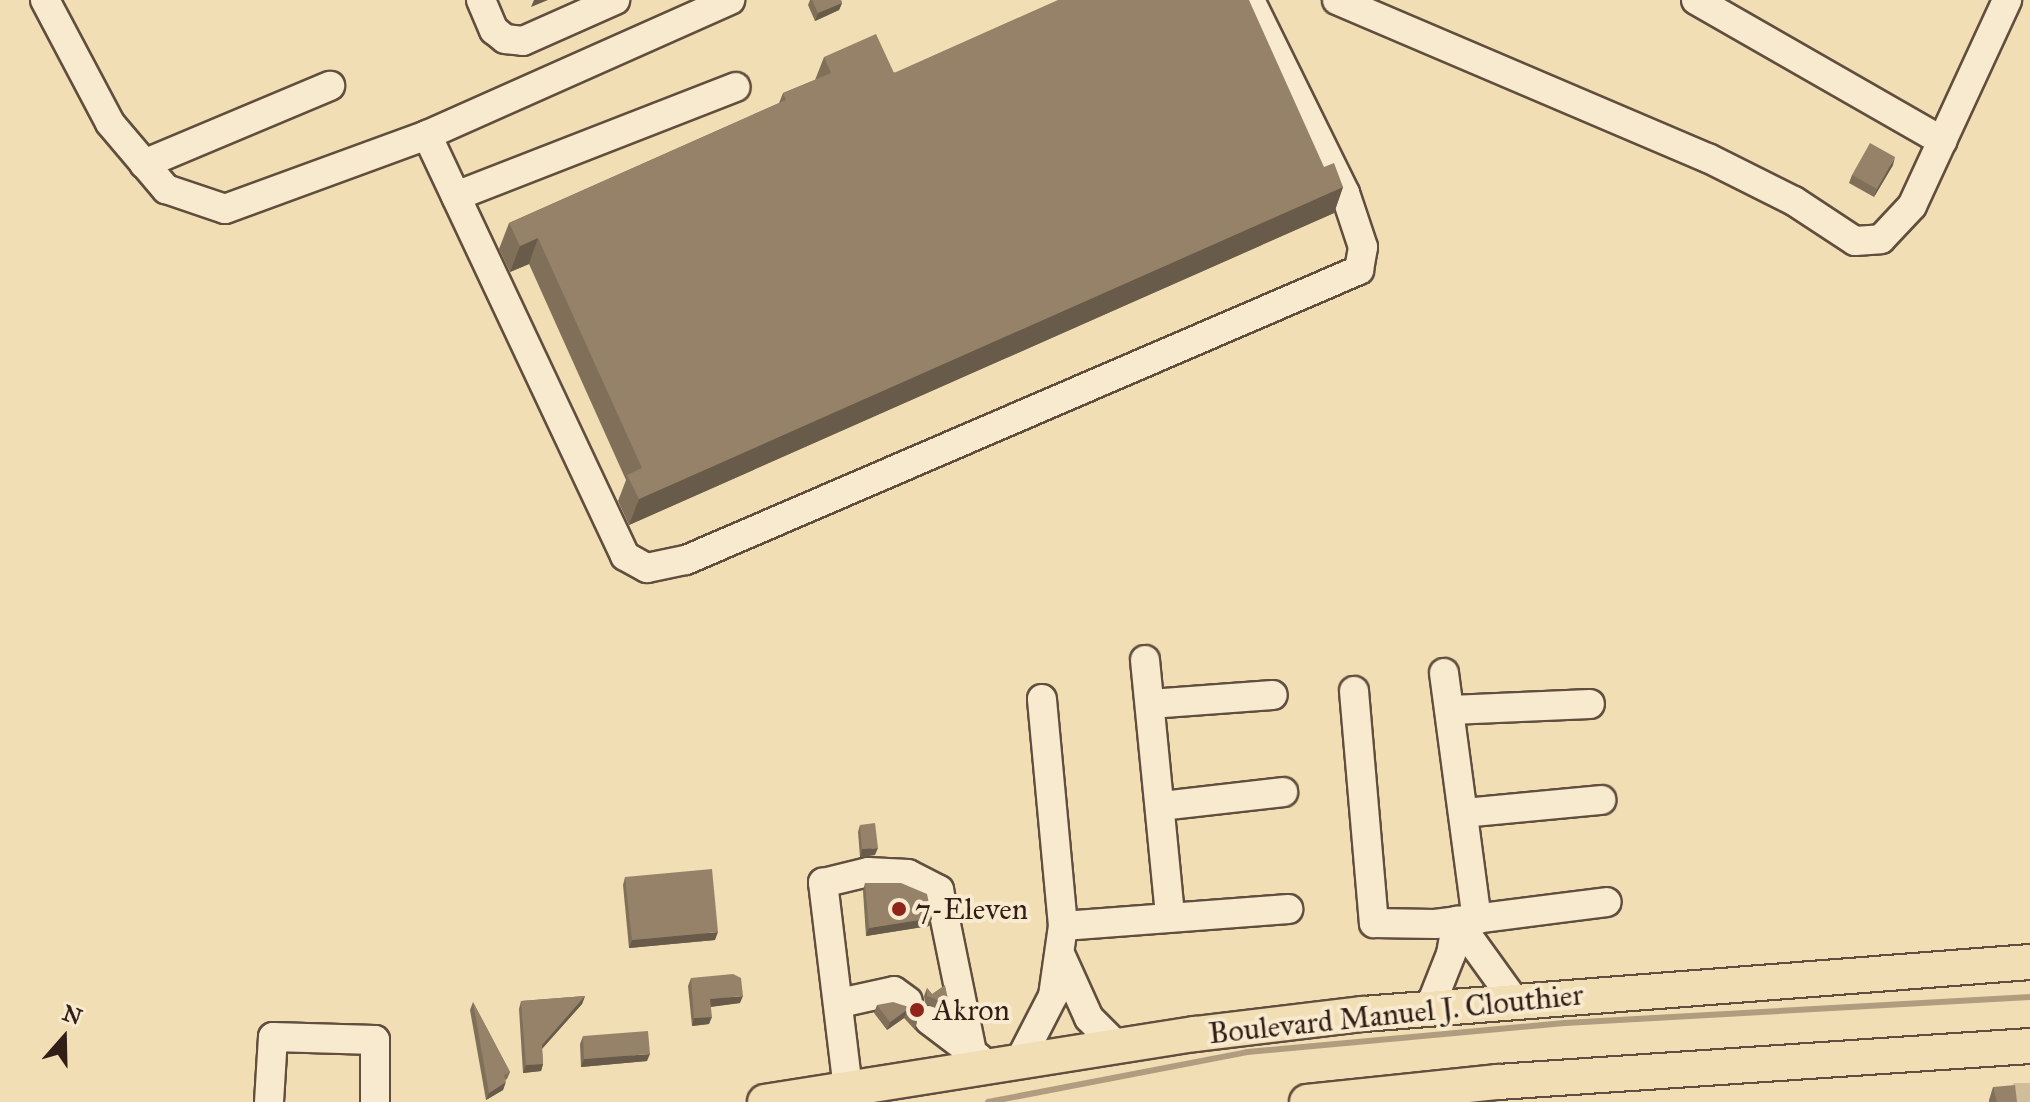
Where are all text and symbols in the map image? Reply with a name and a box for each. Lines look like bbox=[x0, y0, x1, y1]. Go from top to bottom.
place label: 7-Eleven bbox=[915, 891, 1028, 927]
marker: 7-Eleven bbox=[890, 900, 908, 918]
street label: Boulevard Manuel J. Clouthier bbox=[1207, 976, 1585, 1052]
place label: Akron bbox=[933, 992, 1010, 1028]
north arrow bbox=[24, 998, 104, 1078]
text: N bbox=[59, 999, 86, 1031]
marker: Akron bbox=[908, 1001, 926, 1019]

